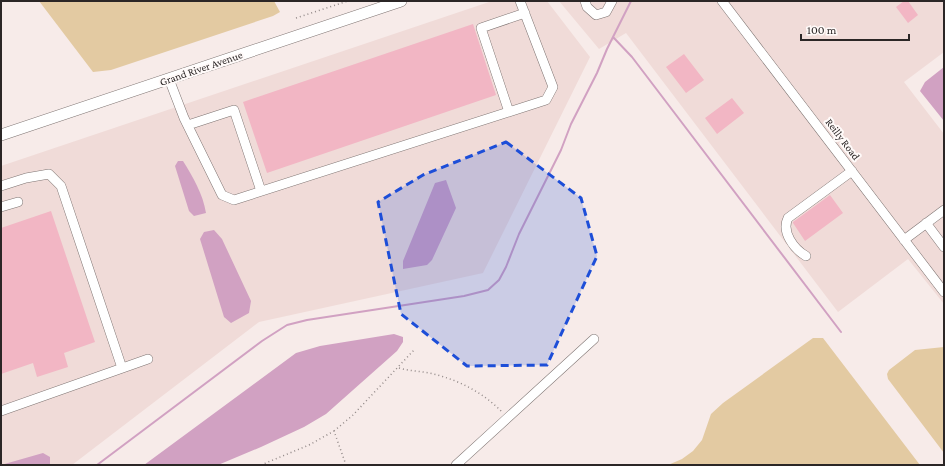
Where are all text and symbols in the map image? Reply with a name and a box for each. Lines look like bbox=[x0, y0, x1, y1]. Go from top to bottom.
scale bar bbox=[801, 16, 909, 42]
text: 100 m bbox=[807, 23, 837, 37]
street label: Grand River Avenue bbox=[158, 48, 244, 88]
street label: Reilly Road bbox=[823, 116, 863, 163]

